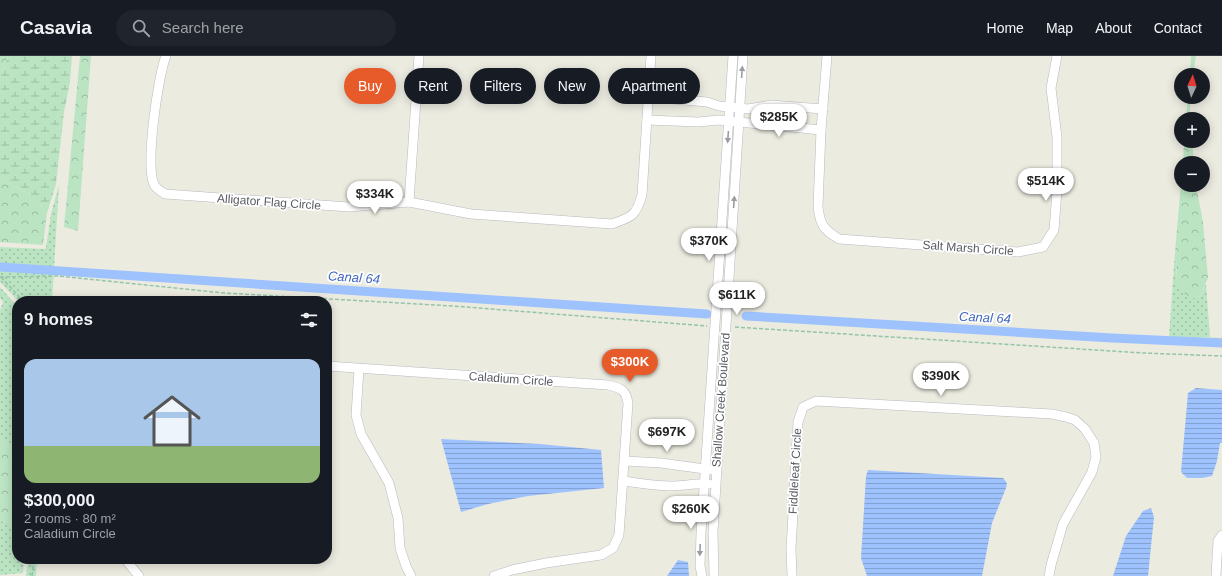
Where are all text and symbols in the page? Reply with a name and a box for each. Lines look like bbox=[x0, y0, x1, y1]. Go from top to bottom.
search box bbox=[116, 10, 396, 46]
text: Casavia bbox=[20, 17, 92, 38]
icon: search bbox=[130, 17, 152, 39]
text: Search here bbox=[162, 19, 244, 36]
text: Home bbox=[987, 20, 1024, 36]
text: Map bbox=[1046, 20, 1073, 36]
text: About bbox=[1095, 20, 1132, 36]
text: Contact bbox=[1154, 20, 1202, 36]
one-way arrow bbox=[739, 66, 746, 78]
chip: Buy bbox=[344, 68, 396, 104]
chip: Rent bbox=[404, 68, 462, 104]
chip: Filters bbox=[470, 68, 536, 104]
chip: New bbox=[544, 68, 600, 104]
chip: Apartment bbox=[608, 68, 700, 104]
north arrow bbox=[1174, 68, 1210, 104]
map controls bbox=[1174, 68, 1210, 192]
pin: $285K bbox=[751, 104, 807, 138]
text: $285K bbox=[760, 109, 798, 124]
button: + bbox=[1174, 112, 1210, 148]
one-way arrow bbox=[725, 131, 732, 143]
button: − bbox=[1174, 156, 1210, 192]
pin: $514K bbox=[1018, 168, 1074, 202]
text: $514K bbox=[1027, 173, 1065, 188]
pin: $334K bbox=[347, 181, 403, 215]
text: $334K bbox=[356, 186, 394, 201]
street label: Alligator Flag Circle bbox=[217, 191, 322, 213]
one-way arrow bbox=[730, 196, 737, 208]
pin: $370K bbox=[681, 228, 737, 262]
text: $370K bbox=[690, 233, 728, 248]
street label: Salt Marsh Circle bbox=[922, 238, 1014, 258]
water label: Canal 64 bbox=[327, 268, 380, 287]
pin: $611K bbox=[709, 282, 765, 316]
text: $611K bbox=[718, 287, 756, 302]
icon: filters bbox=[298, 309, 320, 331]
water label: Canal 64 bbox=[959, 309, 1011, 326]
text: 9 homes bbox=[24, 310, 93, 329]
street label: Shallow Creek Boulevard bbox=[709, 332, 733, 468]
pin: $300K bbox=[602, 349, 658, 383]
text: $300K bbox=[611, 354, 649, 369]
pin: $390K bbox=[913, 363, 969, 397]
text: $390K bbox=[922, 368, 960, 383]
street label: Caladium Circle bbox=[468, 369, 554, 389]
icon: home bbox=[136, 385, 208, 457]
pin: $697K bbox=[639, 419, 695, 453]
text: $697K bbox=[648, 424, 686, 439]
street label: Fiddleleaf Circle bbox=[786, 427, 804, 514]
text: $300,000 bbox=[24, 491, 95, 510]
pin: $260K bbox=[663, 496, 719, 530]
text: $260K bbox=[672, 501, 710, 516]
text: 2 rooms · 80 m² bbox=[24, 511, 116, 526]
text: Caladium Circle bbox=[24, 526, 116, 541]
one-way arrow bbox=[697, 544, 704, 556]

